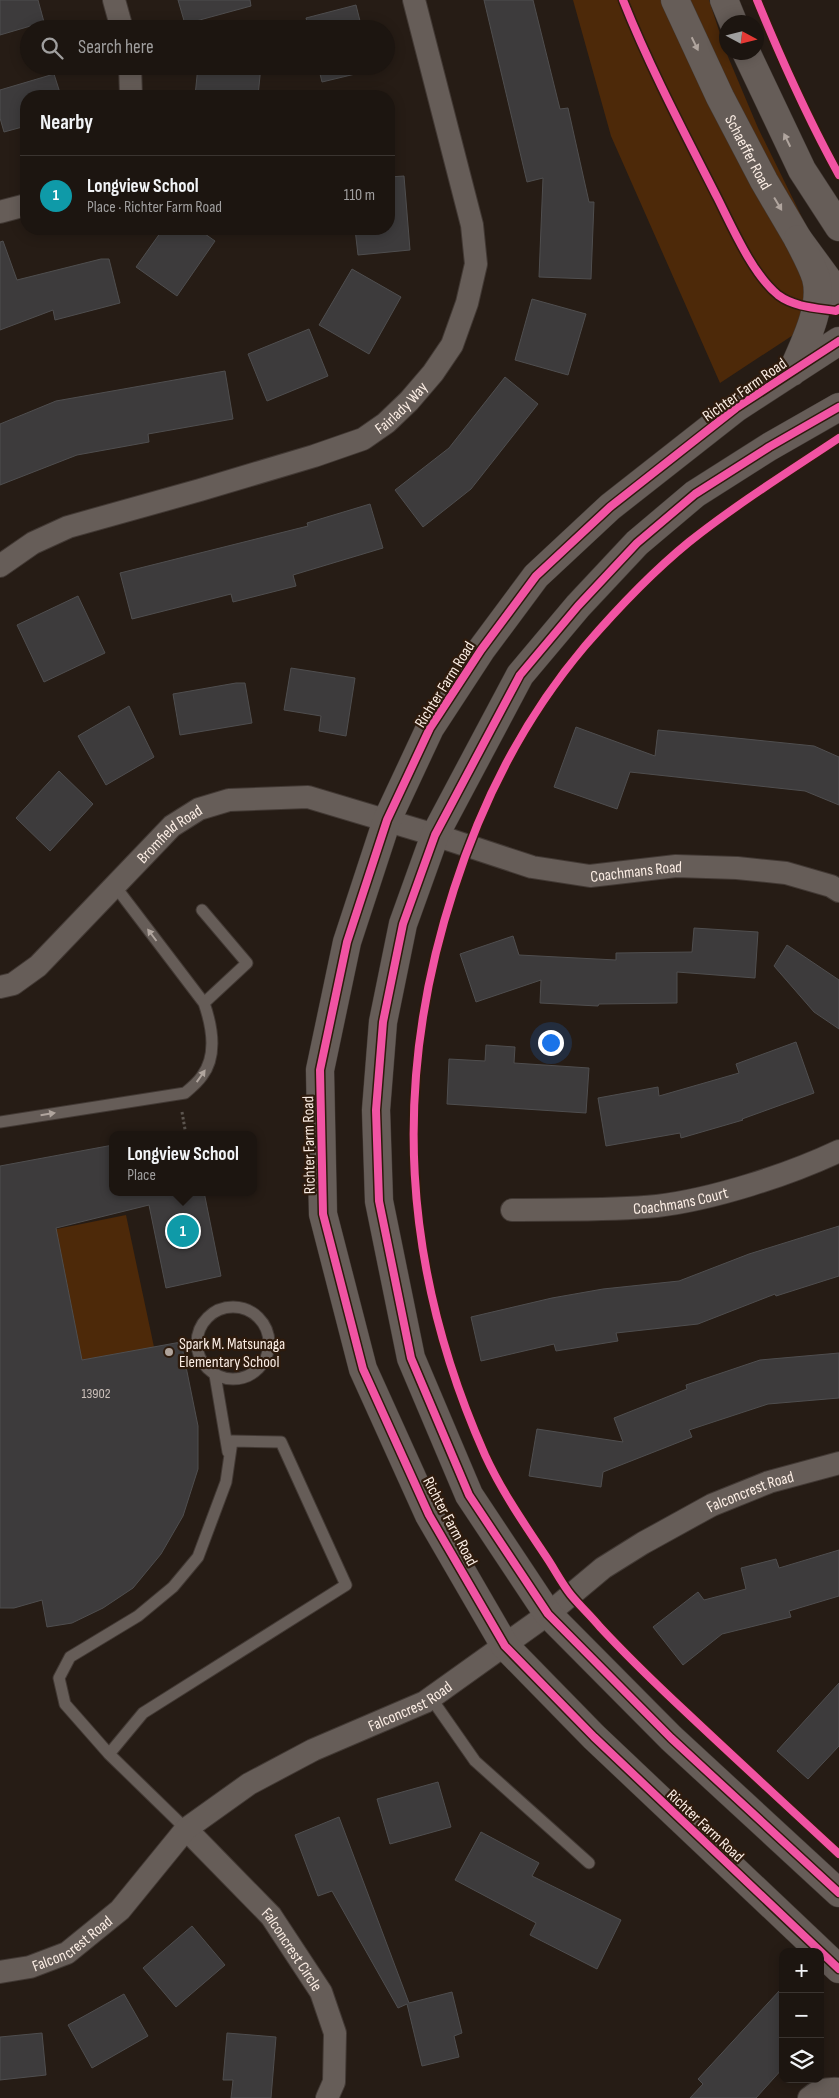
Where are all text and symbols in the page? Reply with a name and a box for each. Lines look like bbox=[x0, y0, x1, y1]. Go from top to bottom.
north arrow bbox=[719, 15, 764, 60]
search box bbox=[20, 20, 395, 75]
icon: search bbox=[38, 34, 66, 62]
text: Search here bbox=[78, 36, 154, 59]
one-way arrow bbox=[691, 37, 699, 52]
text: Nearby bbox=[40, 110, 93, 135]
street label: Schaeffer Road bbox=[720, 112, 775, 194]
one-way arrow bbox=[783, 133, 791, 147]
text: Longview School bbox=[87, 175, 199, 198]
text: 1 bbox=[53, 186, 59, 205]
text: 110 m bbox=[344, 186, 375, 205]
text: Place · Richter Farm Road bbox=[87, 198, 222, 217]
one-way arrow bbox=[773, 198, 782, 211]
street label: Richter Farm Road bbox=[699, 354, 790, 426]
street label: Fairlady Way bbox=[372, 379, 432, 439]
street label: Richter Farm Road bbox=[411, 638, 479, 731]
street label: Bromfield Road bbox=[134, 801, 206, 868]
street label: Coachmans Road bbox=[589, 858, 682, 887]
one-way arrow bbox=[147, 928, 157, 942]
your location bbox=[538, 1030, 564, 1056]
one-way arrow bbox=[196, 1069, 206, 1083]
street label: Richter Farm Road bbox=[299, 1096, 320, 1194]
one-way arrow bbox=[41, 1110, 57, 1118]
popup bbox=[109, 1131, 257, 1196]
text: Longview School bbox=[127, 1143, 239, 1166]
text: Place bbox=[127, 1166, 156, 1185]
street label: Coachmans Court bbox=[633, 1184, 730, 1219]
pin: 1 bbox=[167, 1212, 199, 1250]
place label: Spark M. Matsunaga Elementary School bbox=[179, 1335, 285, 1372]
marker: Spark M. Matsunaga Elementary School bbox=[163, 1346, 175, 1358]
house number: 13902 bbox=[82, 1385, 111, 1402]
street label: Falconcrest Road bbox=[704, 1468, 796, 1517]
street label: Richter Farm Road bbox=[418, 1474, 481, 1569]
street label: Falconcrest Road bbox=[365, 1678, 456, 1736]
street label: Richter Farm Road bbox=[663, 1786, 747, 1866]
street label: Falconcrest Circle bbox=[257, 1904, 326, 1995]
street label: Falconcrest Road bbox=[30, 1912, 117, 1976]
map controls bbox=[779, 1948, 824, 2083]
button: + bbox=[779, 1948, 824, 1993]
button: − bbox=[779, 1993, 824, 2038]
button: layers bbox=[779, 2038, 824, 2083]

